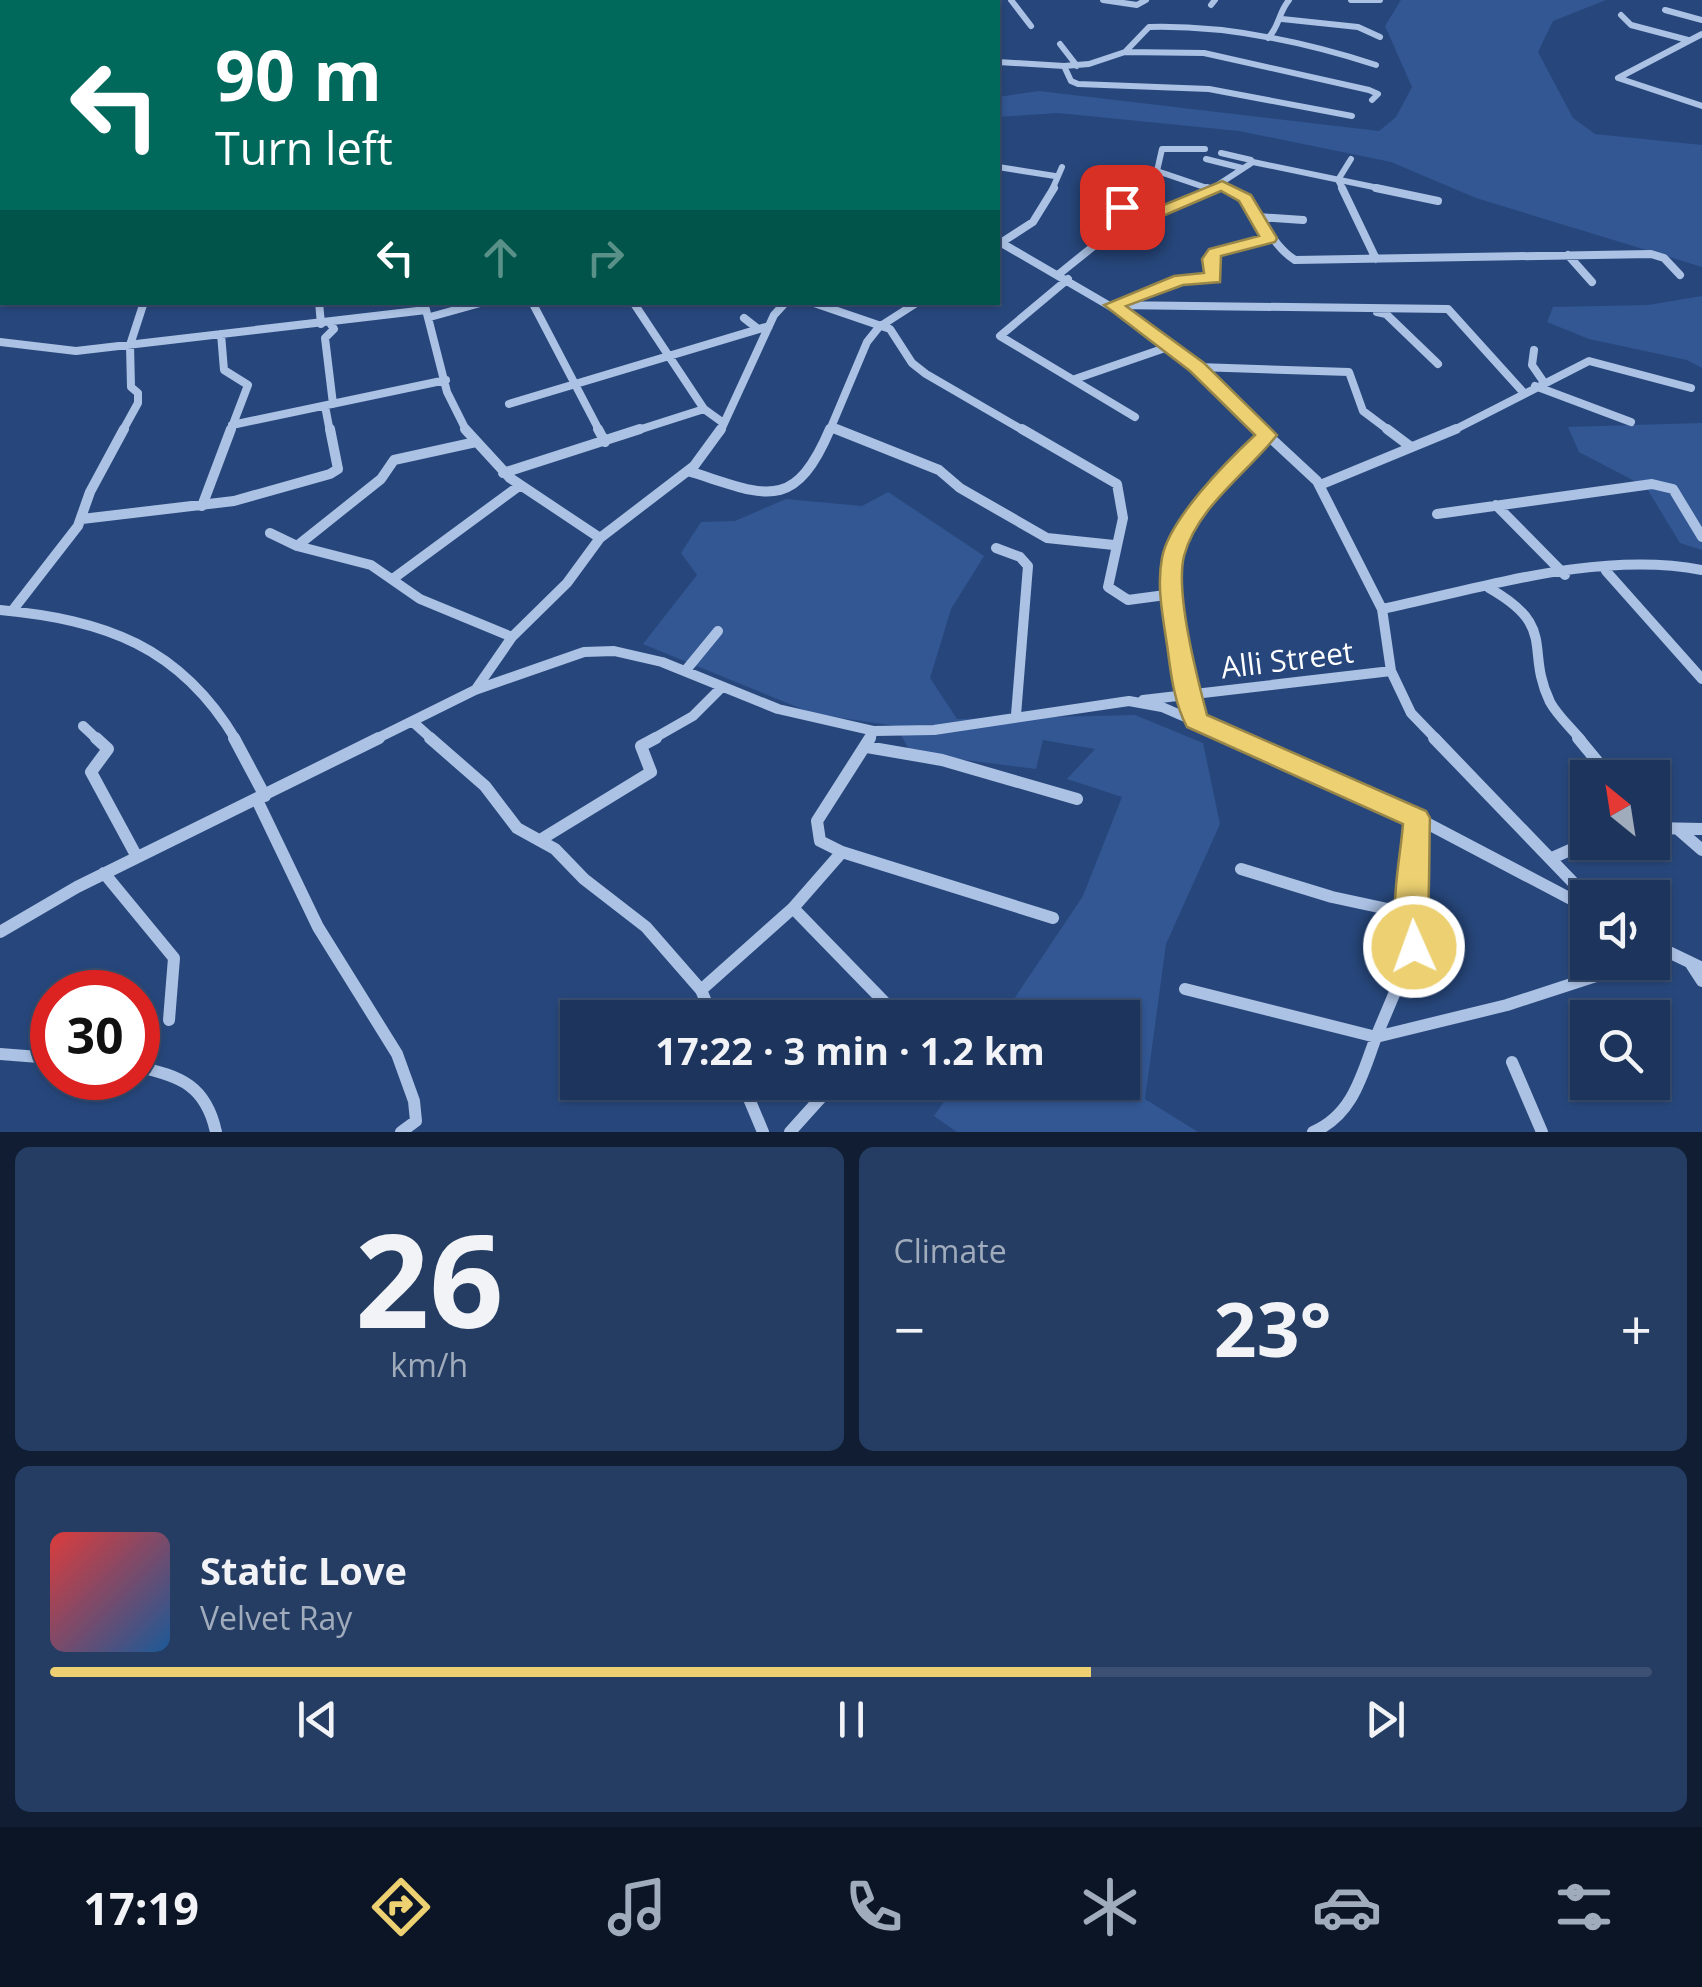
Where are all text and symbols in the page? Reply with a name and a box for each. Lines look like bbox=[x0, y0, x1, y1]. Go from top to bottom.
text: 90 m bbox=[215, 26, 382, 122]
icon: left bbox=[50, 40, 180, 170]
text: Turn left bbox=[215, 117, 393, 178]
pin bbox=[1080, 165, 1165, 250]
icon: arrive bbox=[1095, 180, 1150, 235]
icon: left bbox=[368, 230, 423, 285]
icon: ahead bbox=[473, 230, 528, 285]
icon: right bbox=[578, 230, 633, 285]
street label: Alli Street bbox=[1218, 631, 1356, 687]
north arrow bbox=[1570, 760, 1670, 860]
map controls bbox=[1570, 760, 1670, 1100]
button: sound bbox=[1570, 880, 1670, 980]
position arrow bbox=[1362, 895, 1466, 999]
speed limit sign: 30 bbox=[30, 970, 160, 1100]
button: search bbox=[1570, 1000, 1670, 1100]
text: 17:22 · 3 min · 1.2 km bbox=[655, 1024, 1045, 1076]
text: 26 bbox=[355, 1189, 504, 1366]
text: Climate bbox=[894, 1229, 1007, 1272]
text: 23° bbox=[1214, 1277, 1332, 1379]
text: − bbox=[894, 1291, 925, 1366]
text: + bbox=[1621, 1291, 1652, 1366]
text: km/h bbox=[390, 1343, 468, 1386]
text: Static Love bbox=[200, 1544, 407, 1596]
text: Velvet Ray bbox=[200, 1596, 352, 1639]
icon: previous bbox=[290, 1692, 345, 1747]
icon: pause bbox=[824, 1692, 879, 1747]
icon: next bbox=[1358, 1692, 1413, 1747]
icon: directions bbox=[366, 1872, 436, 1942]
icon: music bbox=[602, 1872, 672, 1942]
icon: phone bbox=[839, 1872, 909, 1942]
icon: climate bbox=[1075, 1872, 1145, 1942]
icon: car bbox=[1312, 1872, 1382, 1942]
icon: filters bbox=[1549, 1872, 1619, 1942]
text: 17:19 bbox=[83, 1877, 199, 1938]

